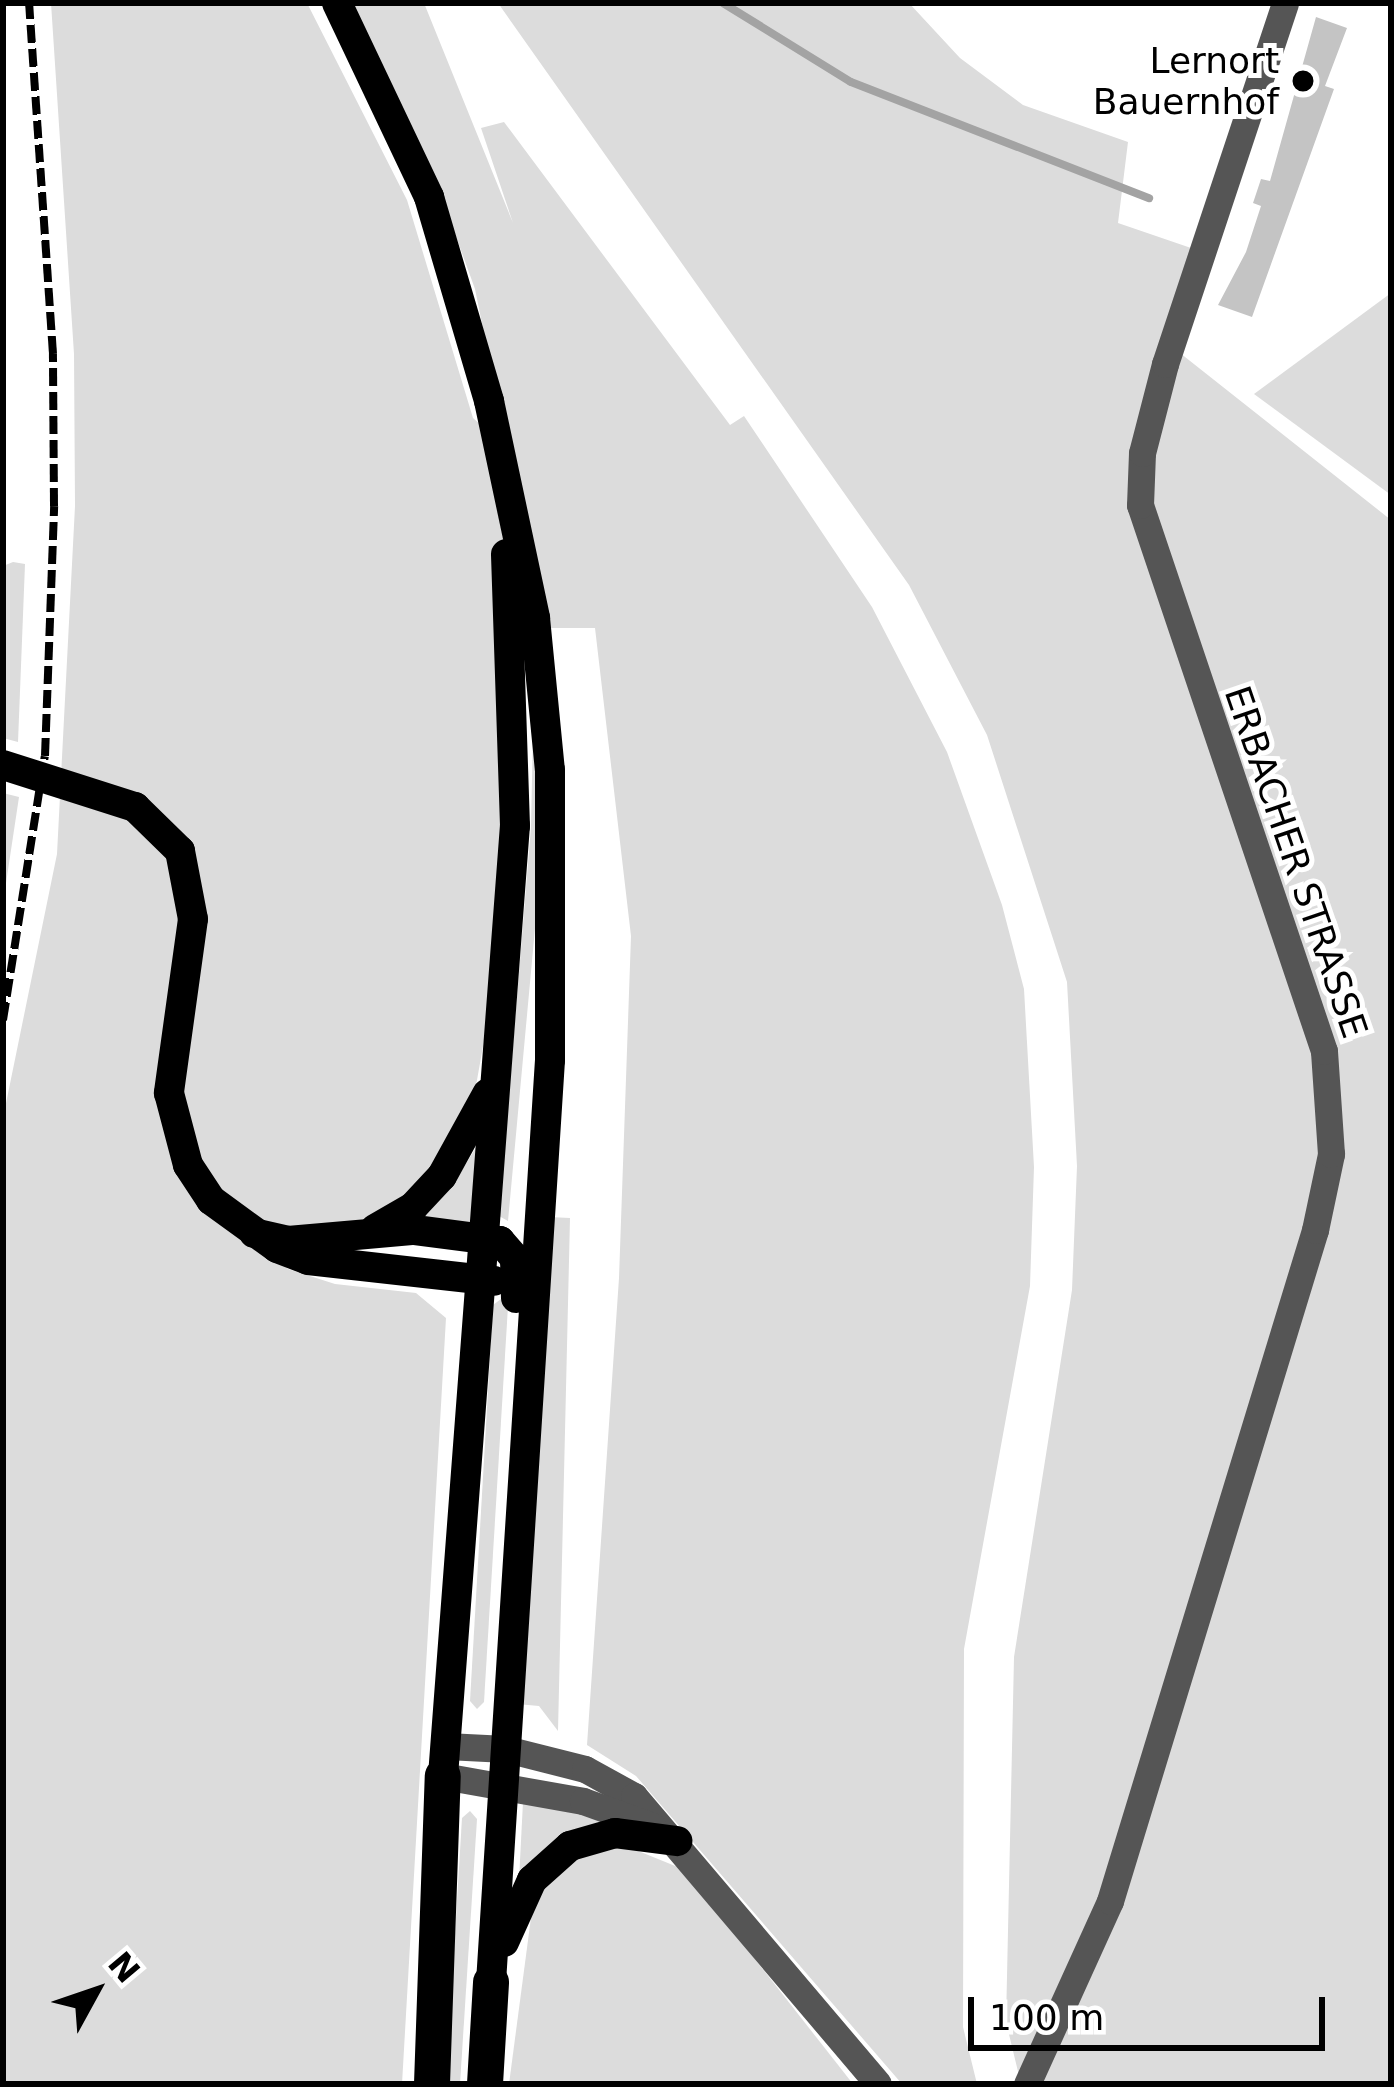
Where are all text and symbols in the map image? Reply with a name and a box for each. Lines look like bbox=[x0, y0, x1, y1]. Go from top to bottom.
place label: Lernort Bauernhof bbox=[1093, 38, 1279, 123]
marker: Lernort Bauernhof bbox=[1290, 68, 1316, 94]
street label: ERBACHER STRASSE bbox=[1215, 680, 1377, 1044]
north arrow bbox=[36, 1931, 156, 2051]
text: N bbox=[100, 1944, 148, 1991]
scale bar bbox=[974, 1973, 1331, 2047]
text: 100 m bbox=[989, 1997, 1104, 2038]

